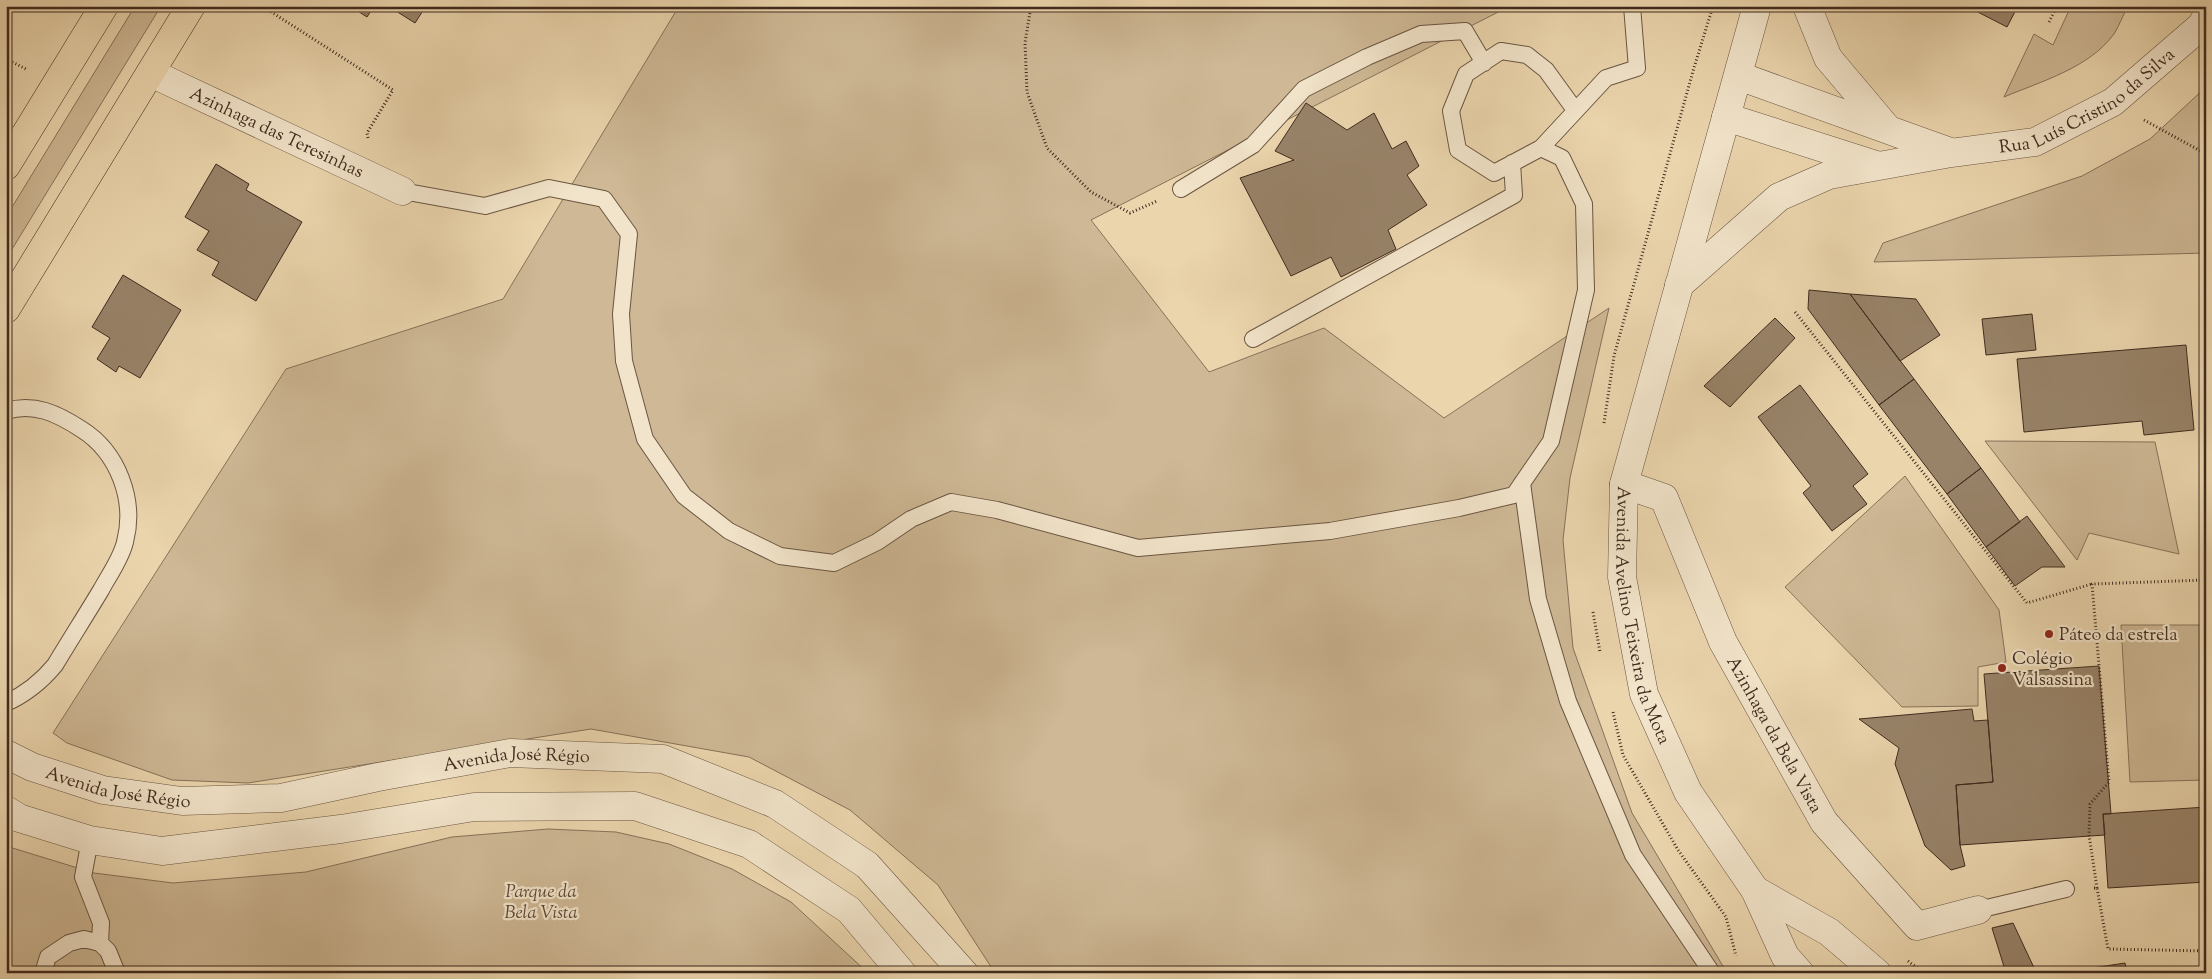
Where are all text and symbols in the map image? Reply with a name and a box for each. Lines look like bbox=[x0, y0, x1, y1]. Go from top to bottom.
street label: Rua Luís Cristino da Silva bbox=[1998, 43, 2182, 162]
street label: Azinhaga das Teresinhas bbox=[185, 82, 367, 186]
street label: Avenida Avelino Teixeira da Mota bbox=[1607, 486, 1676, 749]
place label: Páteo da estrela bbox=[2059, 623, 2178, 649]
marker: Páteo da estrela bbox=[2043, 628, 2055, 640]
place label: Colégio Valsassina bbox=[2012, 647, 2092, 694]
street label: Azinhaga da Bela Vista bbox=[1719, 652, 1828, 819]
marker: Colégio Valsassina bbox=[1996, 662, 2008, 674]
street label: Avenida José Régio bbox=[441, 742, 591, 780]
street label: Avenida José Régio bbox=[42, 761, 191, 816]
park label: Parque da Bela Vista bbox=[504, 880, 578, 927]

